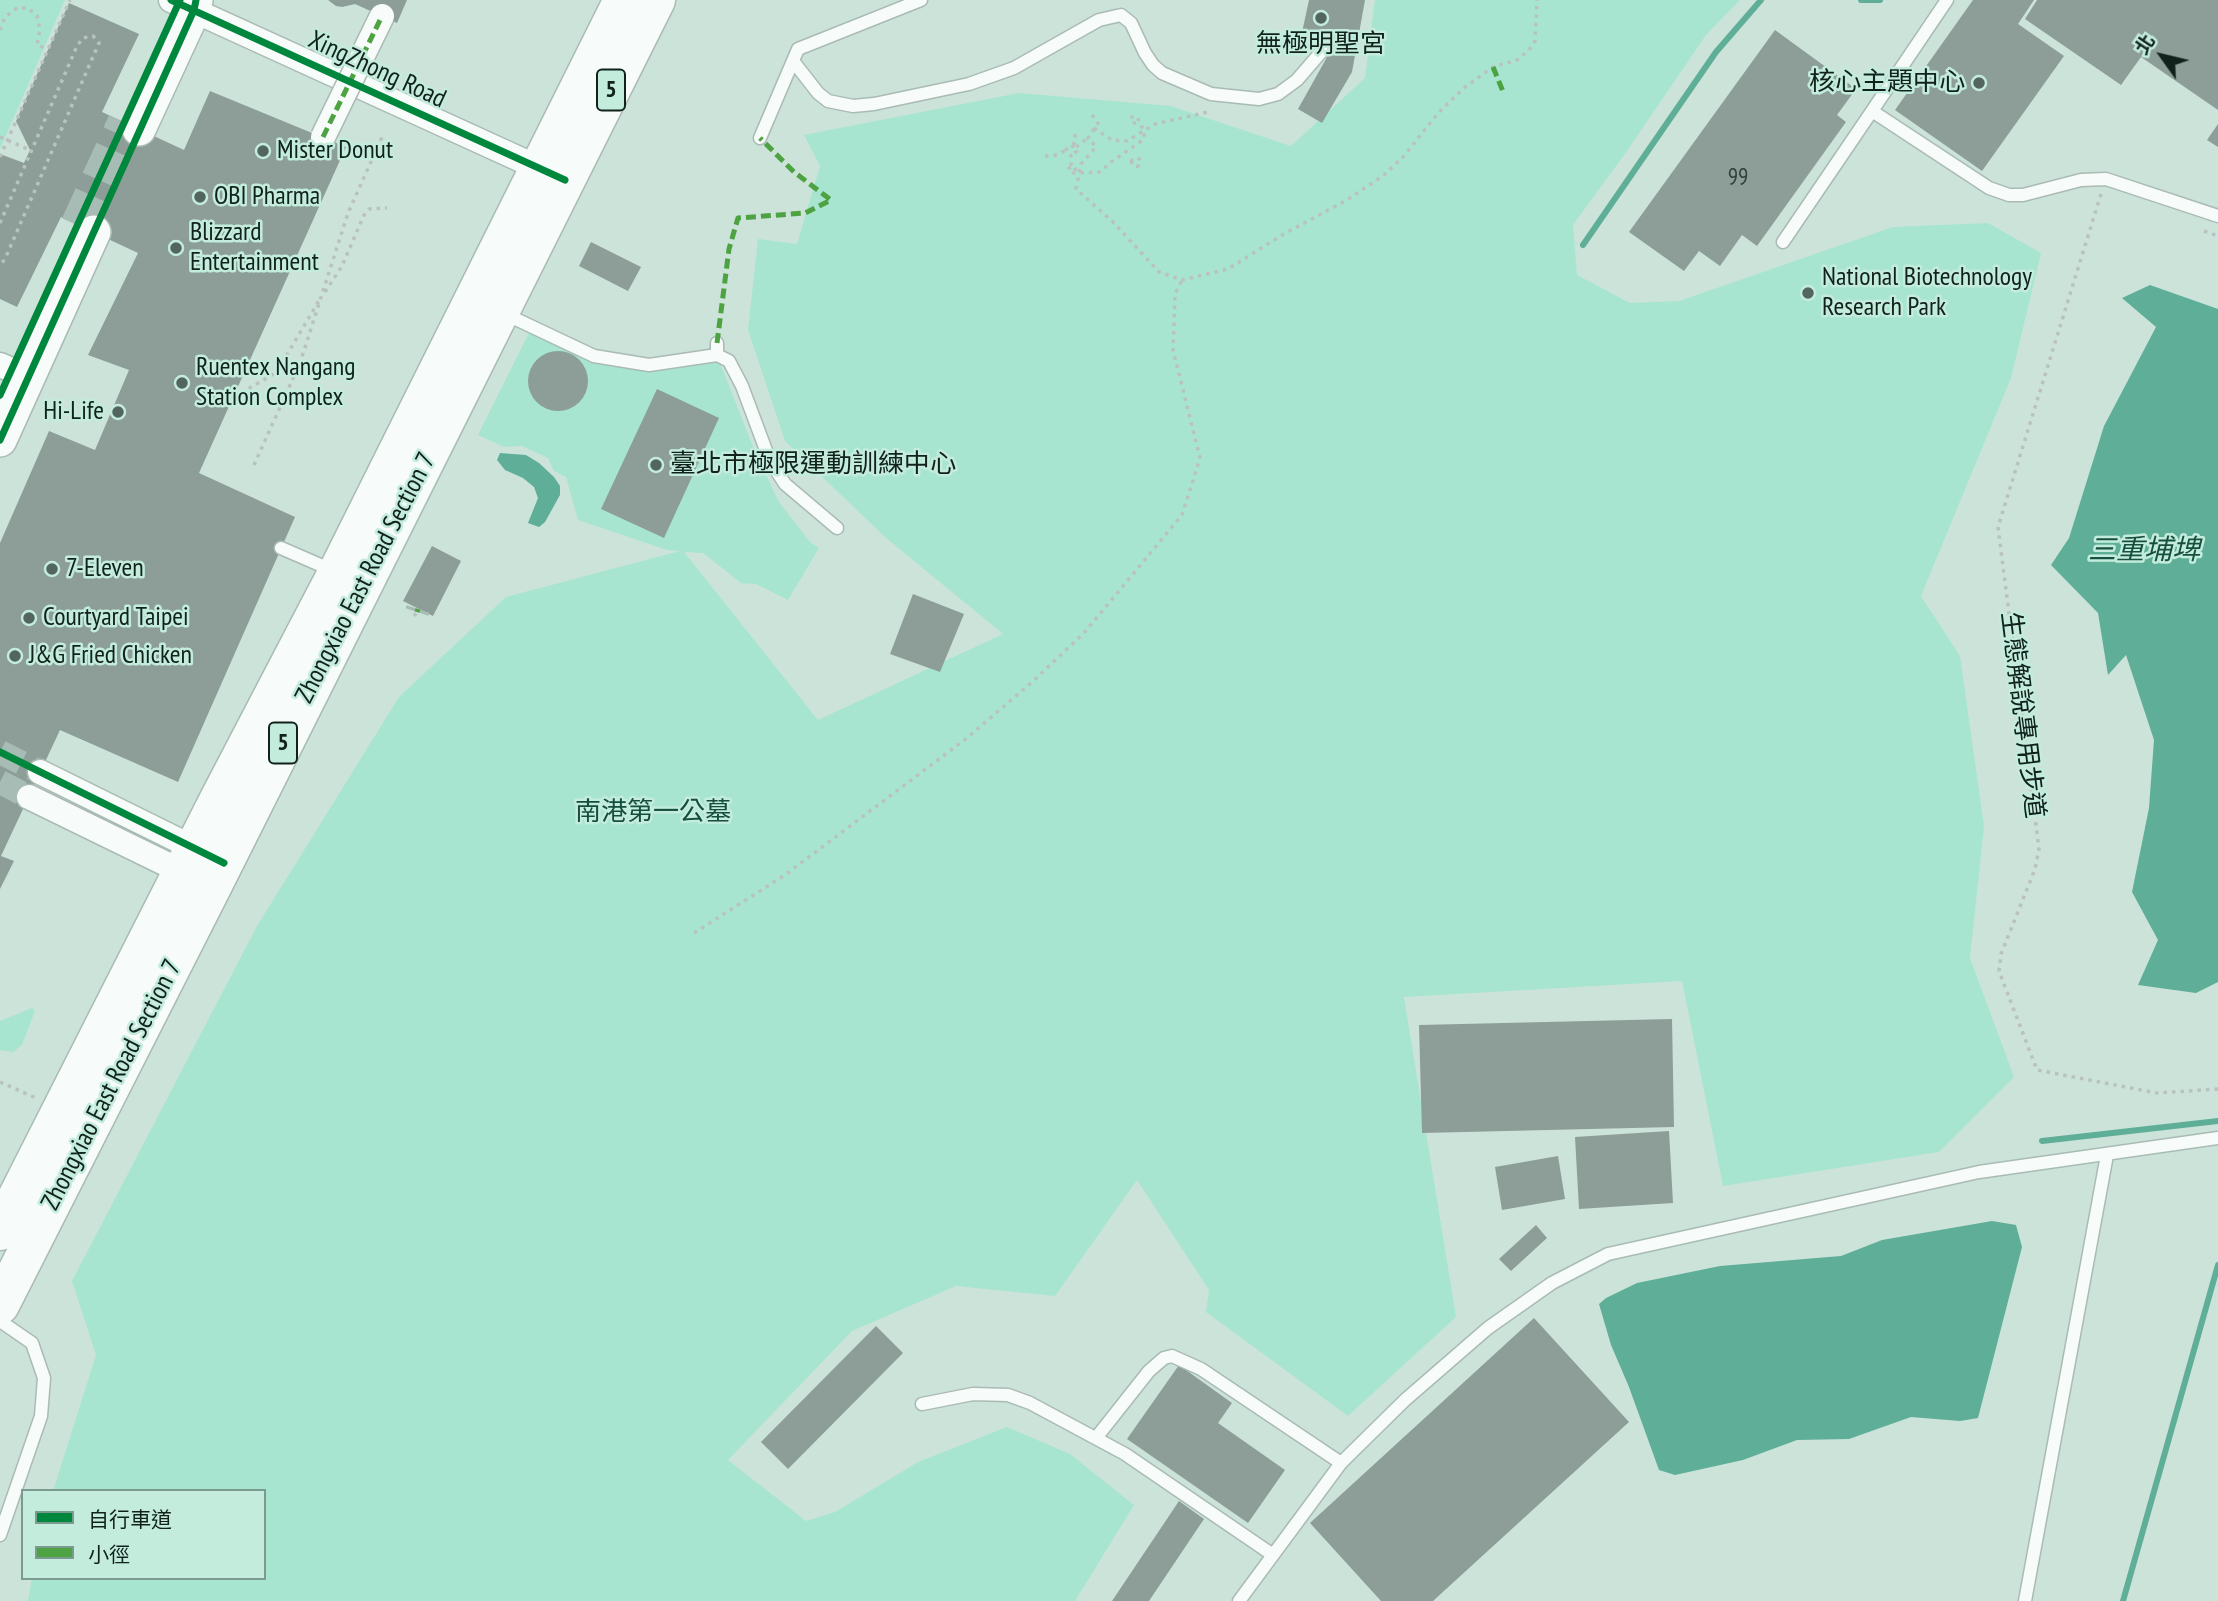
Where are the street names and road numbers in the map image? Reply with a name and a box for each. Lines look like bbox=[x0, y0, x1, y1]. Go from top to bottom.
street label: XingZhong Road bbox=[303, 25, 451, 115]
road number: 5 bbox=[597, 70, 625, 110]
street label: Zhongxiao East Road Section 7 bbox=[289, 448, 443, 708]
street label: 生態解說專用步道 bbox=[1994, 610, 2050, 820]
road number: 5 bbox=[269, 722, 297, 764]
street label: Zhongxiao East Road Section 7 bbox=[35, 955, 189, 1215]

